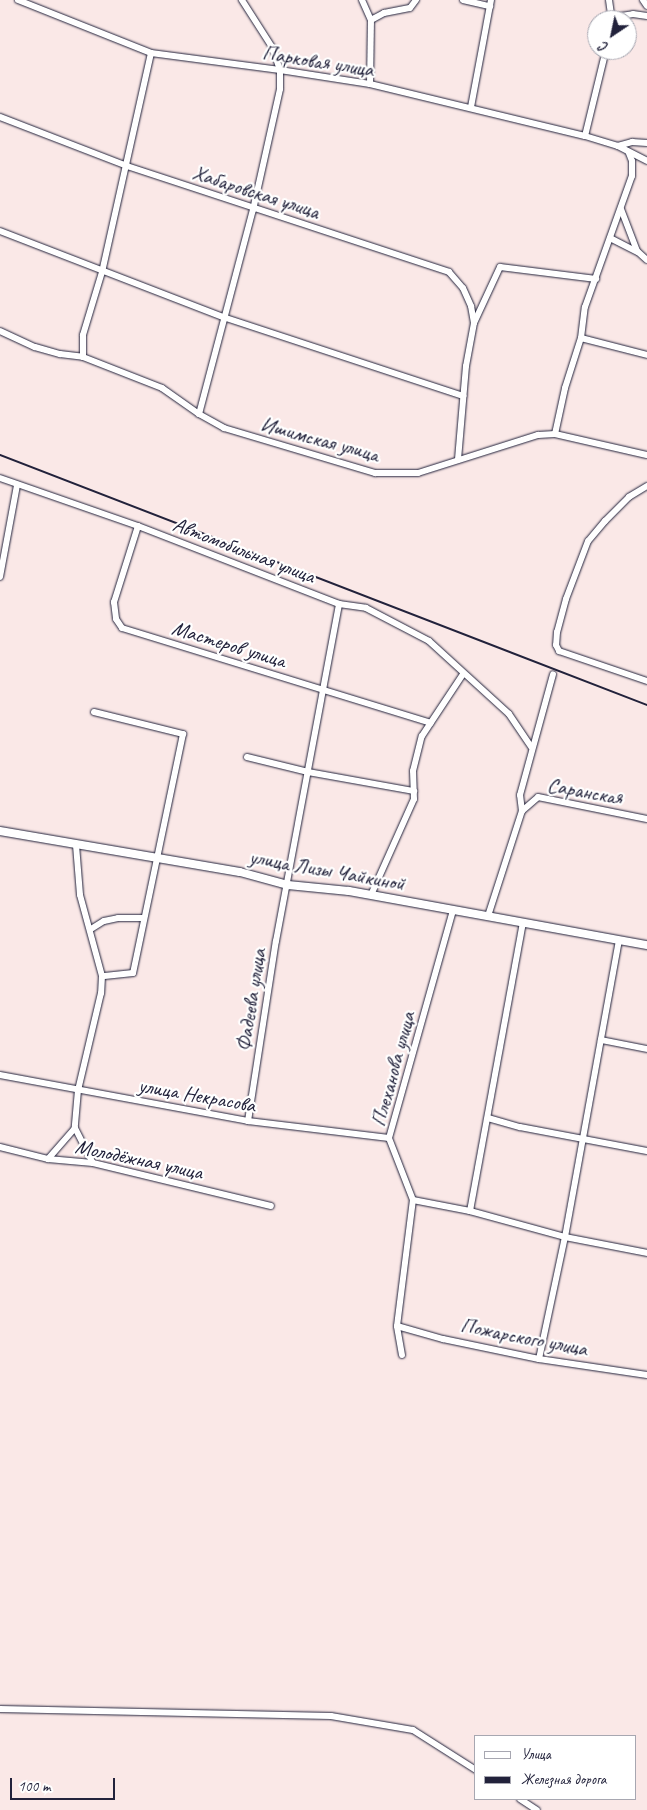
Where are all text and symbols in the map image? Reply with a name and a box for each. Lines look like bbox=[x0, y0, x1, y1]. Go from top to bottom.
north arrow bbox=[587, 10, 637, 60]
text: С bbox=[596, 38, 611, 56]
street label: Парковая улица bbox=[260, 40, 376, 82]
street label: Хабаровская улица bbox=[189, 159, 323, 225]
street label: Ишимская улица bbox=[258, 411, 382, 467]
street label: Автомобильная улица bbox=[168, 511, 320, 589]
street label: Мастеров улица bbox=[169, 615, 289, 673]
street label: Саранская bbox=[545, 772, 625, 810]
street label: улица Лизы Чайкиной bbox=[248, 844, 406, 896]
street label: Фадеева улица bbox=[230, 946, 272, 1054]
street label: Плеханова улица bbox=[365, 1008, 421, 1130]
street label: улица Некрасова bbox=[136, 1072, 258, 1118]
street label: Молодёжная улица bbox=[72, 1133, 206, 1185]
street label: Пожарского улица bbox=[458, 1312, 590, 1362]
legend bbox=[474, 1735, 637, 1800]
text: Улица bbox=[521, 1745, 551, 1764]
scale bar bbox=[12, 1768, 118, 1800]
text: Железная дорога bbox=[521, 1770, 606, 1789]
text: 100 m bbox=[18, 1777, 50, 1796]

